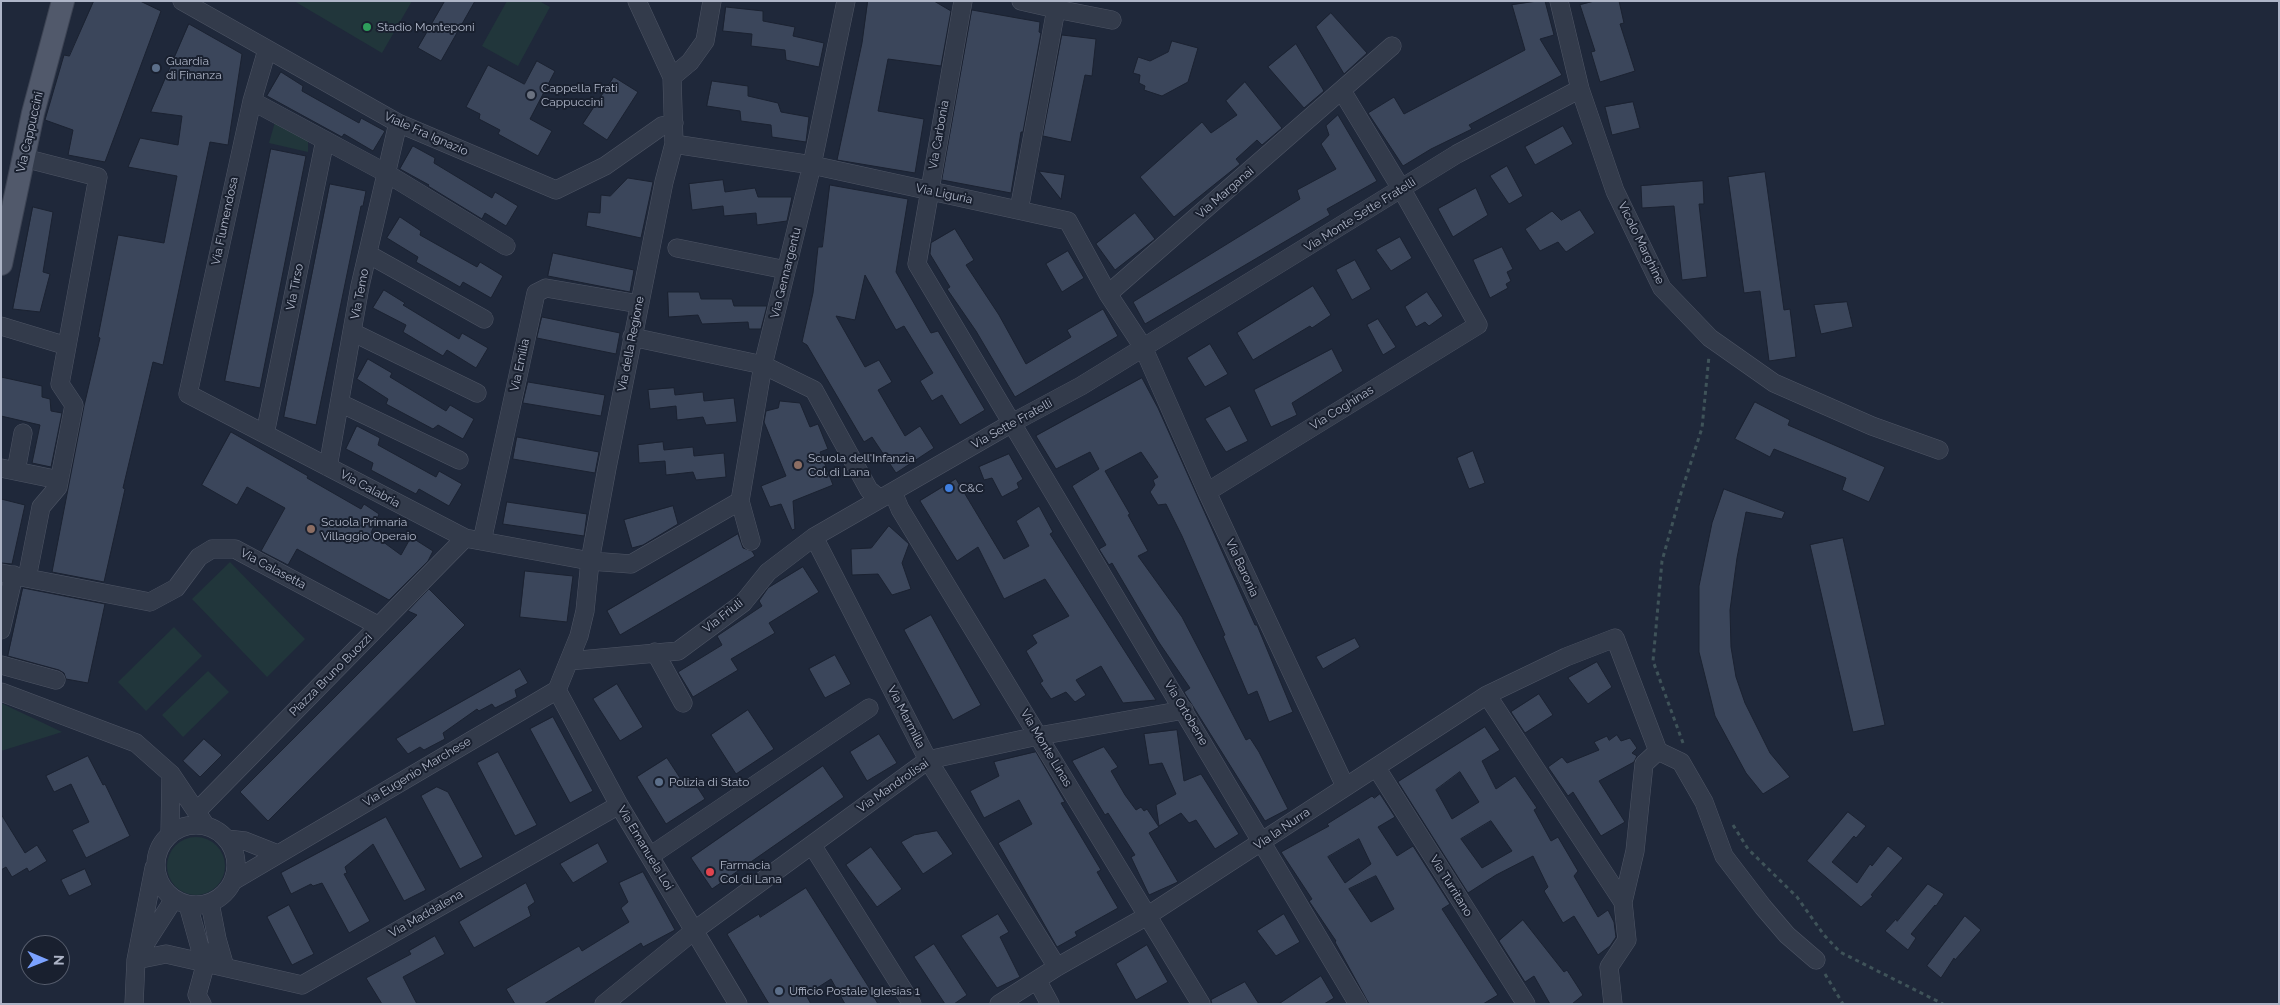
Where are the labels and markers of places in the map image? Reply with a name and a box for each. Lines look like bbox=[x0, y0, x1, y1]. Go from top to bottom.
place label: Stadio Monteponi bbox=[377, 20, 475, 34]
marker: Stadio Monteponi bbox=[361, 21, 373, 33]
place label: Guardia di Finanza bbox=[166, 54, 222, 82]
marker: Guardia di Finanza bbox=[150, 62, 162, 74]
place label: Cappella Frati Cappuccini bbox=[541, 81, 618, 109]
marker: Cappella Frati Cappuccini bbox=[525, 89, 537, 101]
place label: Scuola dell'Infanzia Col di Lana bbox=[808, 451, 915, 479]
marker: Scuola dell'Infanzia Col di Lana bbox=[792, 459, 804, 471]
place label: C&C bbox=[959, 481, 983, 495]
marker: C&C bbox=[943, 482, 955, 494]
place label: Scuola Primaria Villaggio Operaio bbox=[321, 515, 416, 543]
marker: Scuola Primaria Villaggio Operaio bbox=[305, 523, 317, 535]
place label: Polizia di Stato bbox=[669, 775, 749, 789]
marker: Polizia di Stato bbox=[653, 776, 665, 788]
place label: Farmacia Col di Lana bbox=[720, 858, 782, 886]
marker: Farmacia Col di Lana bbox=[704, 866, 716, 878]
place label: Ufficio Postale Iglesias 1 bbox=[789, 984, 920, 998]
marker: Ufficio Postale Iglesias 1 bbox=[773, 985, 785, 997]

